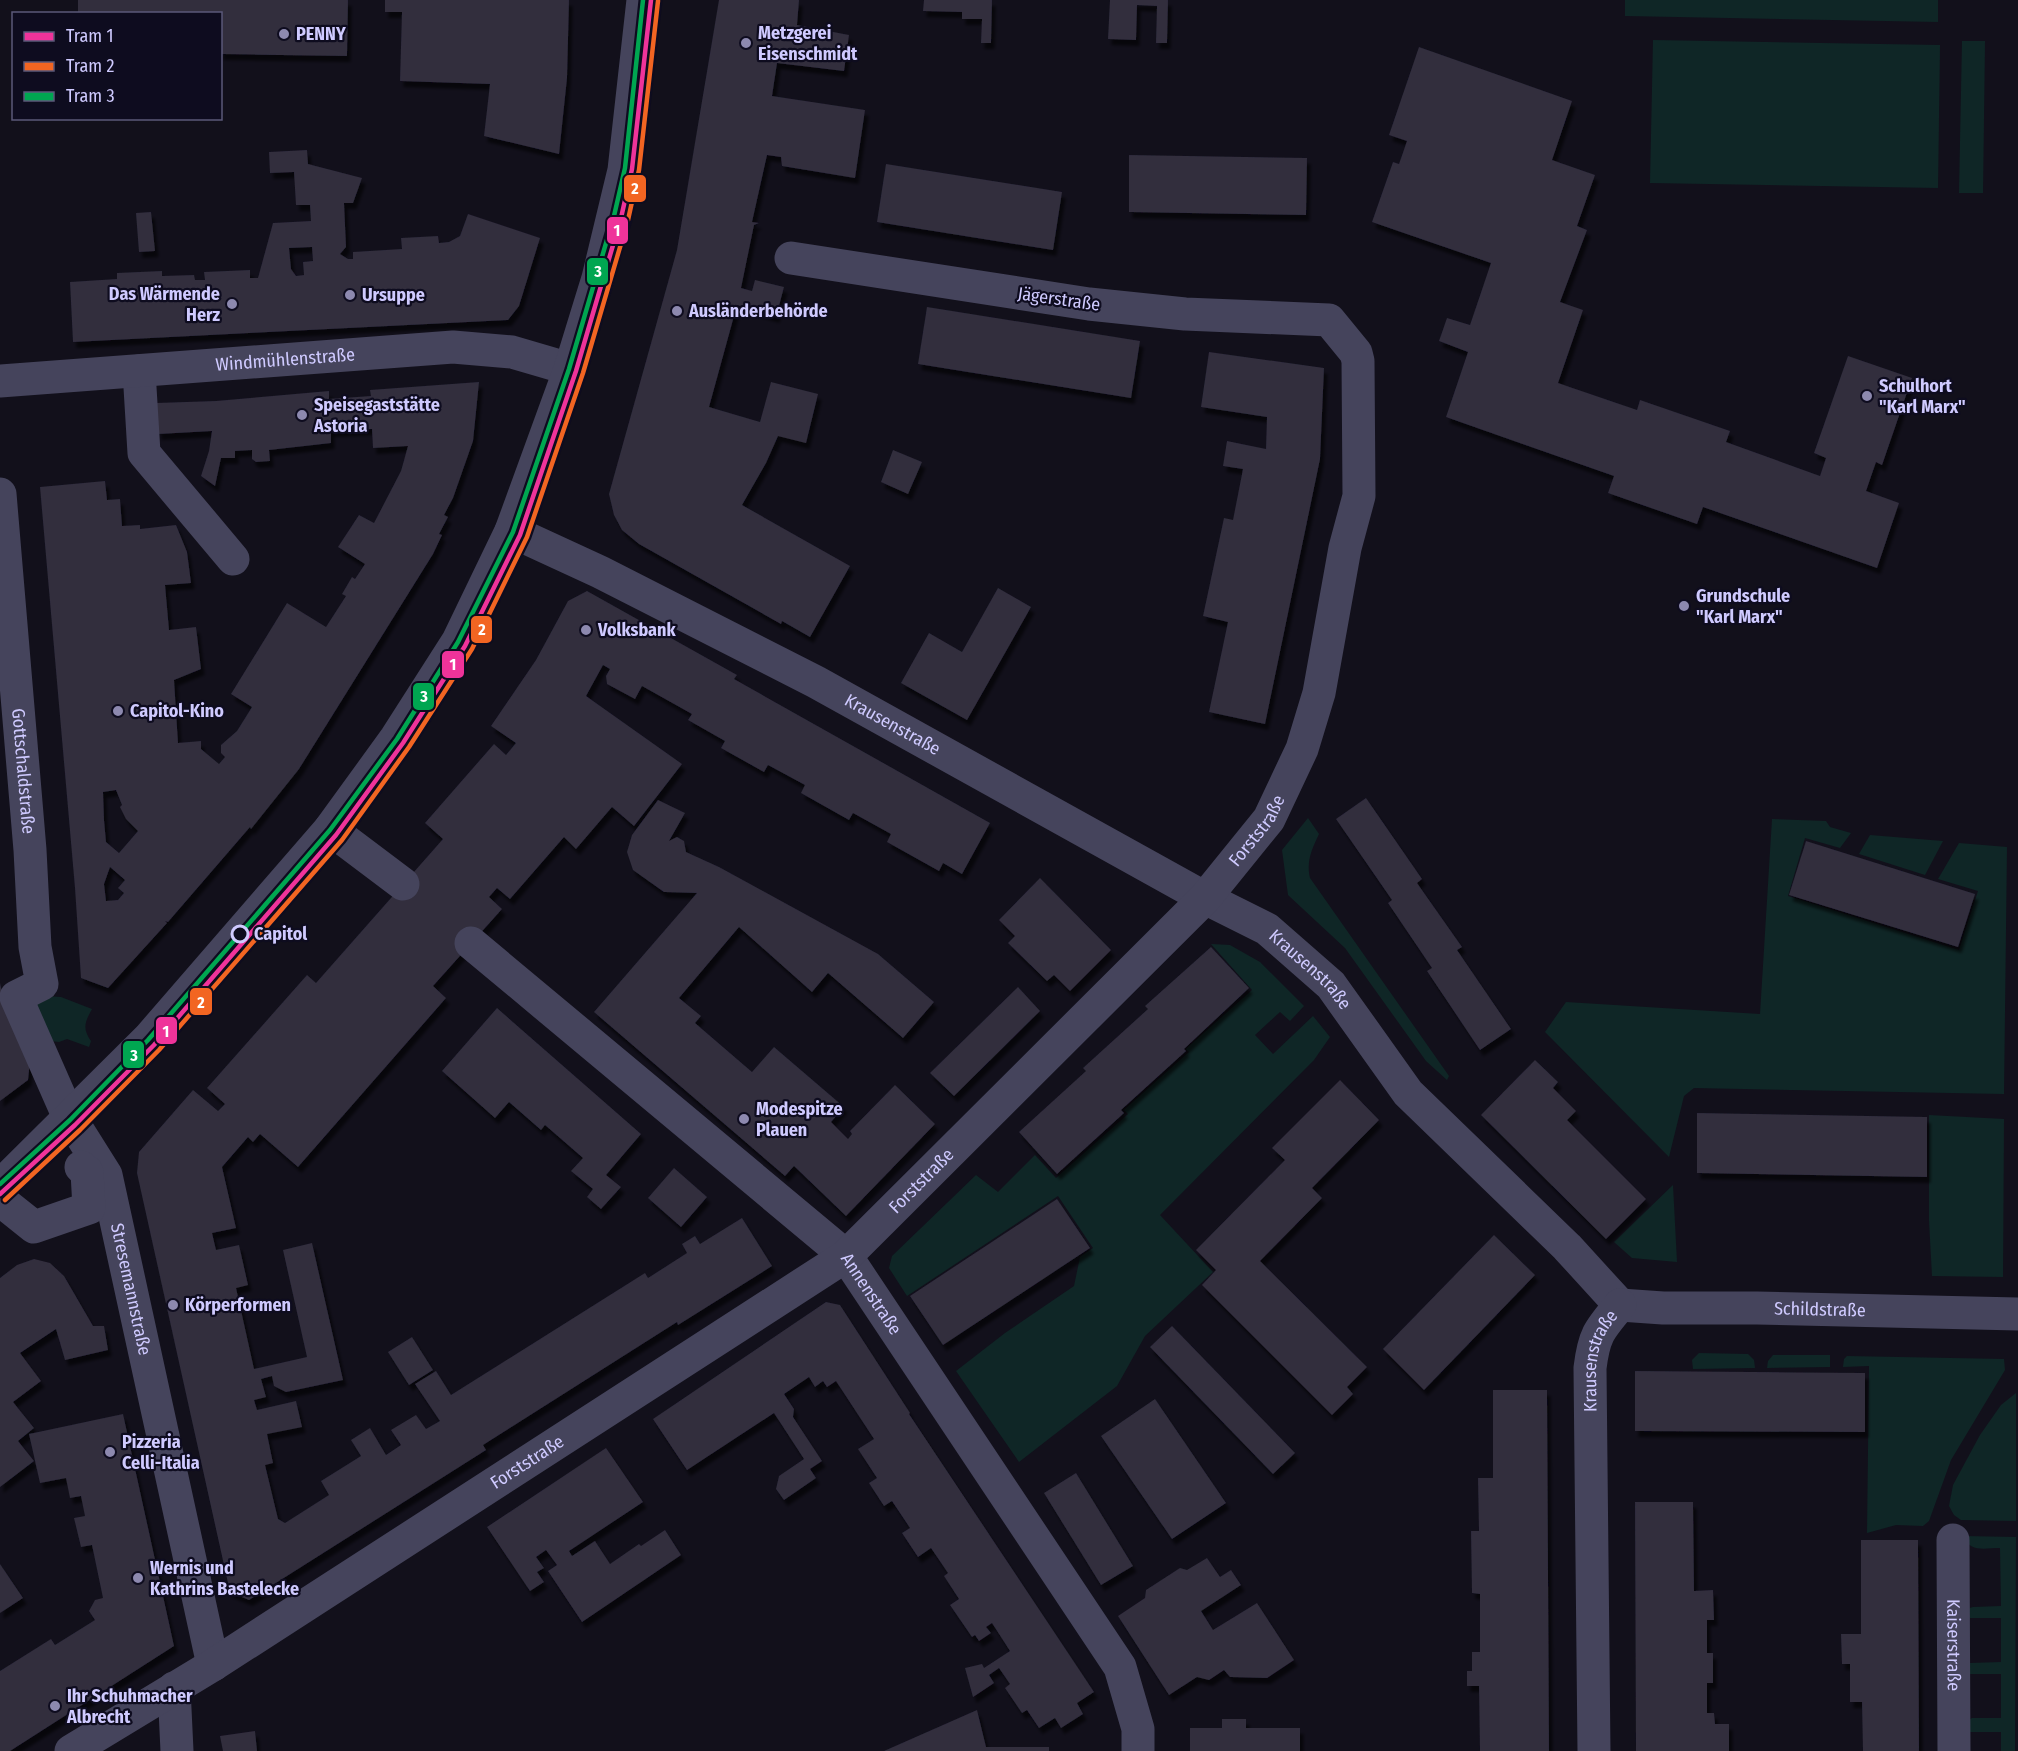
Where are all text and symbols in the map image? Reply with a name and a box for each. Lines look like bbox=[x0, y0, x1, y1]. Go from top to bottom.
legend bbox=[12, 12, 222, 120]
place label: Metzgerei Eisenschmidt bbox=[758, 22, 858, 65]
place label: PENNY bbox=[296, 23, 346, 45]
text: Tram 1 bbox=[66, 25, 113, 47]
marker: PENNY bbox=[277, 27, 291, 41]
marker: Metzgerei Eisenschmidt bbox=[739, 36, 753, 50]
text: Tram 2 bbox=[66, 55, 114, 77]
text: Tram 3 bbox=[66, 85, 115, 107]
line badge: 2 bbox=[623, 174, 647, 203]
text: 2 bbox=[630, 179, 639, 198]
line badge: 1 bbox=[606, 216, 629, 245]
text: 1 bbox=[614, 221, 620, 240]
line badge: 3 bbox=[586, 257, 609, 286]
text: 3 bbox=[593, 262, 602, 281]
street label: Jägerstraße bbox=[1016, 282, 1102, 316]
place label: Das Wärmende Herz bbox=[109, 283, 220, 326]
place label: Ursuppe bbox=[362, 284, 425, 306]
marker: Ursuppe bbox=[343, 288, 357, 302]
marker: Das Wärmende Herz bbox=[225, 297, 239, 311]
place label: Ausländerbehörde bbox=[688, 300, 828, 322]
marker: Ausländerbehörde bbox=[670, 304, 684, 318]
street label: Windmühlenstraße bbox=[215, 343, 356, 376]
place label: Schulhort "Karl Marx" bbox=[1879, 375, 1966, 418]
marker: Schulhort "Karl Marx" bbox=[1860, 389, 1874, 403]
place label: Speisegaststätte Astoria bbox=[313, 394, 440, 437]
marker: Speisegaststätte Astoria bbox=[295, 408, 309, 422]
place label: Grundschule "Karl Marx" bbox=[1696, 585, 1790, 628]
marker: Grundschule "Karl Marx" bbox=[1677, 599, 1691, 613]
line badge: 2 bbox=[470, 615, 493, 644]
place label: Volksbank bbox=[597, 619, 676, 641]
text: 2 bbox=[477, 620, 486, 639]
marker: Volksbank bbox=[579, 623, 593, 637]
line badge: 1 bbox=[441, 650, 465, 679]
text: 1 bbox=[450, 655, 456, 674]
line badge: 3 bbox=[412, 682, 435, 711]
text: 3 bbox=[419, 687, 428, 706]
street label: Krausenstraße bbox=[841, 689, 944, 760]
place label: Capitol-Kino bbox=[130, 700, 224, 722]
marker: Capitol-Kino bbox=[111, 704, 125, 718]
street label: Gottschaldstraße bbox=[7, 707, 40, 835]
street label: Forststraße bbox=[1224, 791, 1290, 871]
place label: Capitol bbox=[254, 923, 307, 945]
marker: Capitol bbox=[231, 925, 249, 943]
street label: Krausenstraße bbox=[1264, 925, 1356, 1014]
line badge: 2 bbox=[189, 987, 213, 1016]
text: 2 bbox=[196, 993, 205, 1012]
line badge: 1 bbox=[155, 1016, 178, 1045]
text: 1 bbox=[163, 1022, 169, 1041]
line badge: 3 bbox=[122, 1040, 145, 1069]
text: 3 bbox=[129, 1046, 138, 1065]
place label: Modespitze Plauen bbox=[756, 1098, 843, 1141]
marker: Modespitze Plauen bbox=[737, 1112, 751, 1126]
street label: Forststraße bbox=[884, 1144, 959, 1218]
street label: Stresemannstraße bbox=[106, 1221, 156, 1357]
street label: Annenstraße bbox=[836, 1249, 906, 1339]
place label: Körperformen bbox=[185, 1294, 291, 1316]
street label: Schildstraße bbox=[1774, 1297, 1866, 1321]
marker: Körperformen bbox=[166, 1298, 180, 1312]
street label: Krausenstraße bbox=[1579, 1305, 1622, 1412]
street label: Forststraße bbox=[486, 1430, 568, 1494]
place label: Pizzeria Celli-Italia bbox=[122, 1431, 200, 1474]
marker: Pizzeria Celli-Italia bbox=[103, 1445, 117, 1459]
place label: Wernis und Kathrins Bastelecke bbox=[150, 1557, 299, 1600]
marker: Wernis und Kathrins Bastelecke bbox=[131, 1571, 145, 1585]
street label: Kaiserstraße bbox=[1942, 1599, 1965, 1691]
place label: Ihr Schuhmacher Albrecht bbox=[66, 1685, 193, 1728]
marker: Ihr Schuhmacher Albrecht bbox=[48, 1699, 62, 1713]

